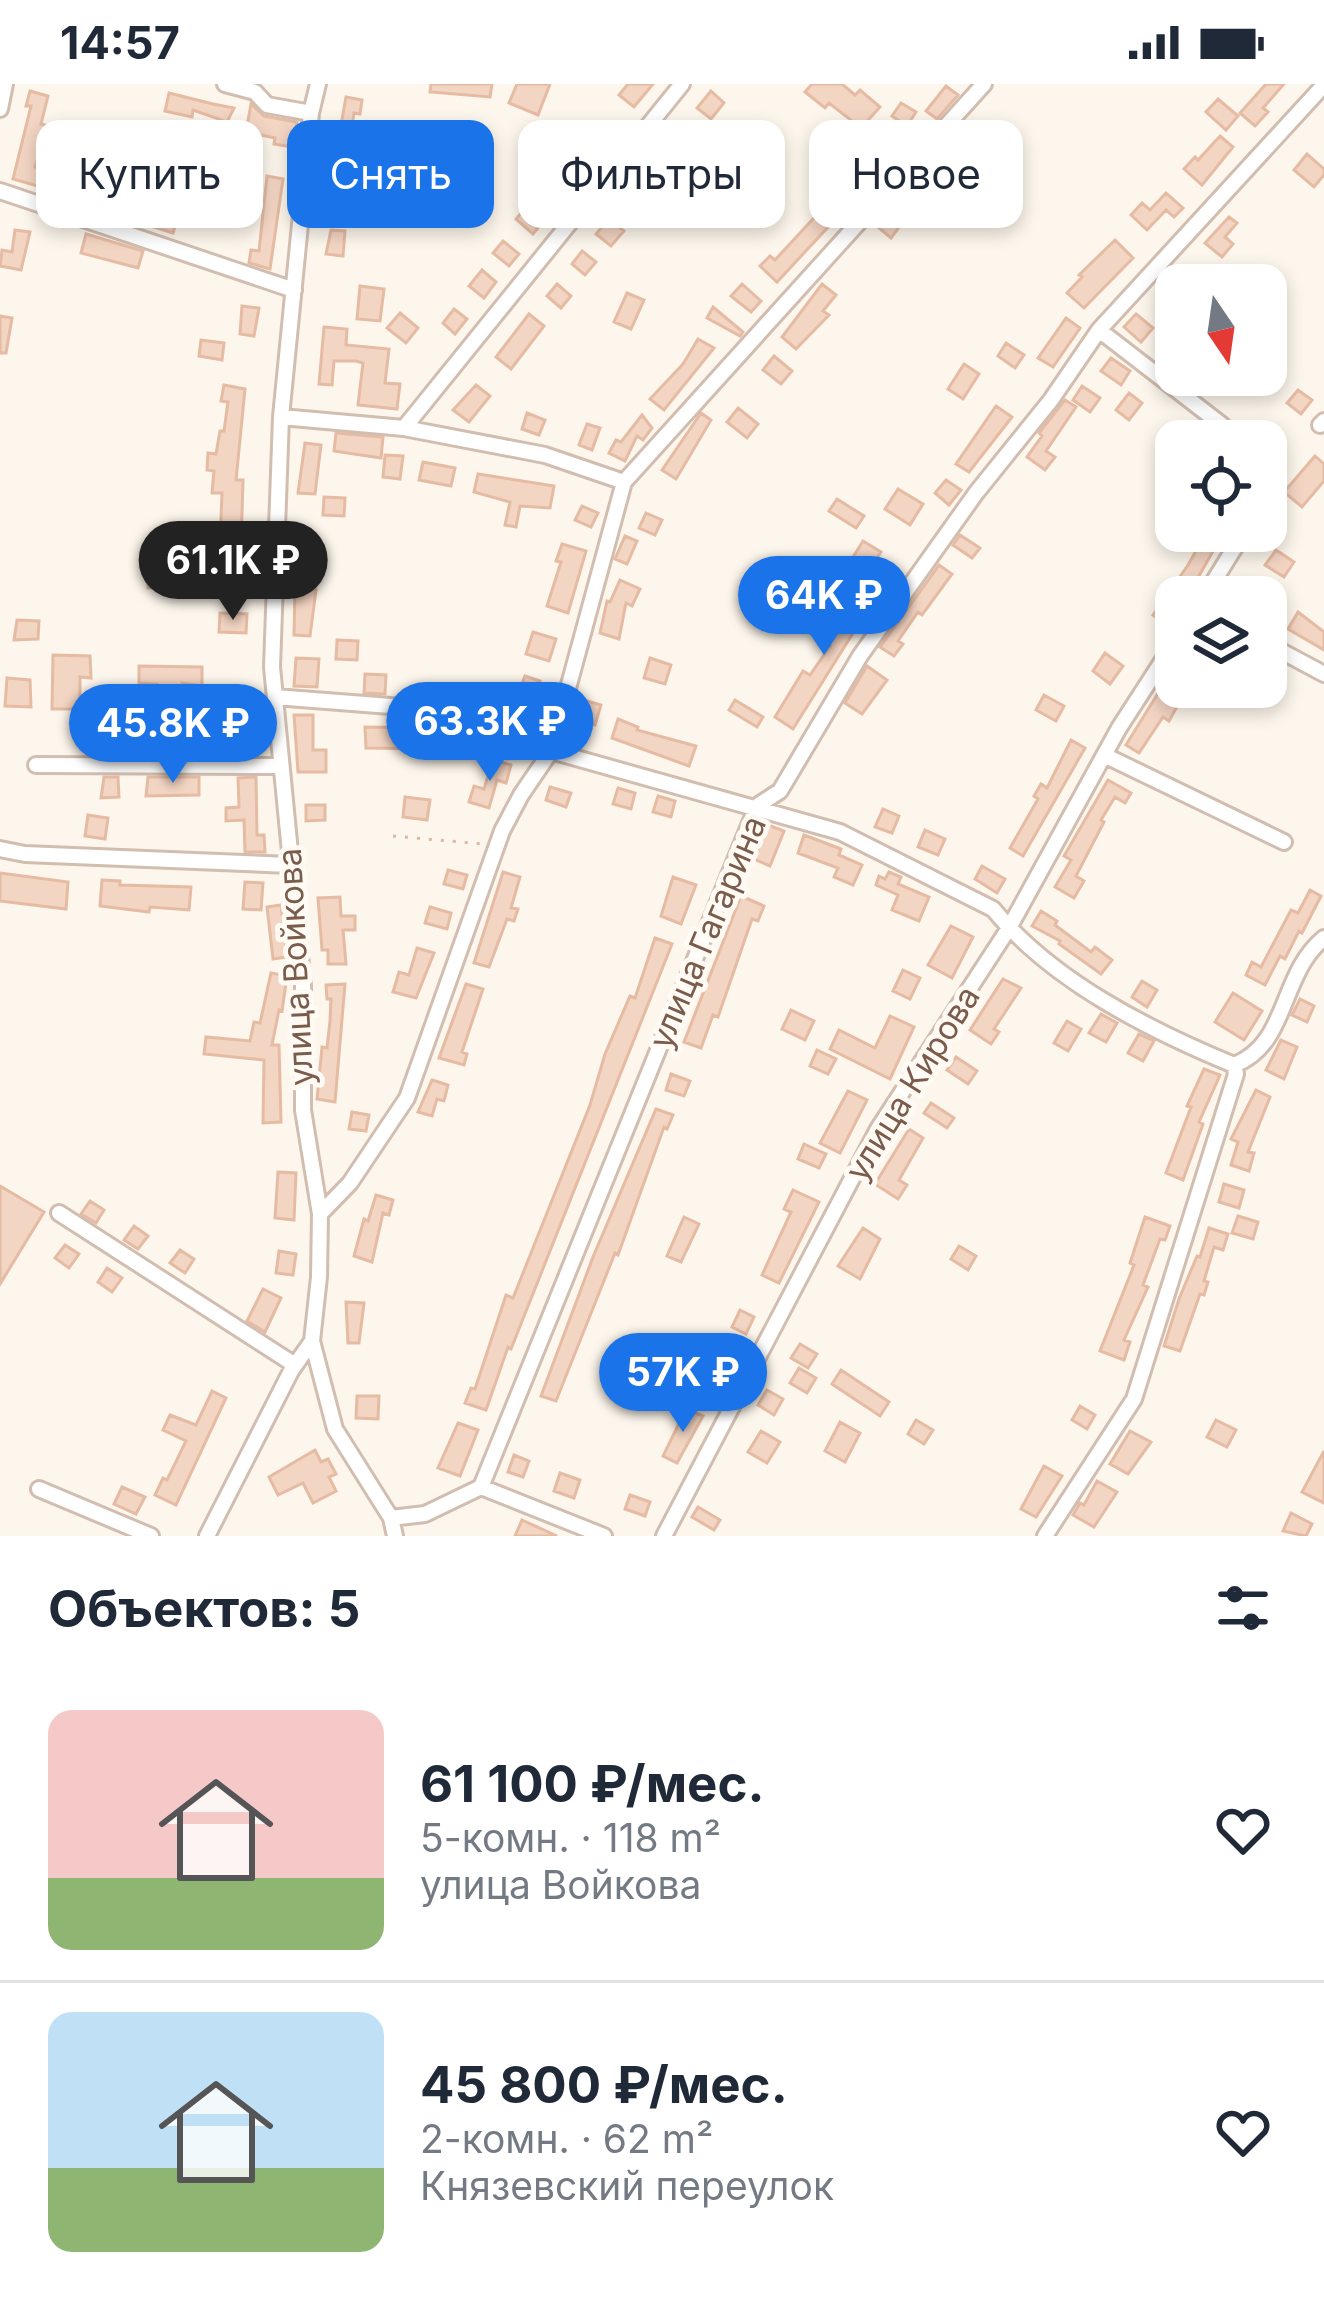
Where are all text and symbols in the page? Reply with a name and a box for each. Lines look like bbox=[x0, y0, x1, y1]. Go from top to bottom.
text: 14:57 bbox=[60, 15, 180, 70]
chip: Купить bbox=[36, 120, 263, 228]
chip: Снять bbox=[287, 120, 494, 228]
chip: Фильтры bbox=[518, 120, 785, 228]
chip: Новое bbox=[809, 120, 1023, 228]
north arrow bbox=[1155, 264, 1287, 396]
map controls bbox=[1155, 264, 1287, 708]
button: locate bbox=[1155, 420, 1287, 552]
pin: 61.1K ₽ bbox=[122, 521, 344, 623]
text: 61.1K ₽ bbox=[166, 536, 300, 583]
pin: 64K ₽ bbox=[740, 556, 908, 658]
text: 64K ₽ bbox=[765, 571, 883, 618]
button: layers bbox=[1155, 576, 1287, 708]
pin: 63.3K ₽ bbox=[379, 682, 601, 784]
pin: 45.8K ₽ bbox=[62, 684, 284, 786]
text: 63.3K ₽ bbox=[413, 697, 567, 744]
text: 45.8K ₽ bbox=[96, 699, 250, 746]
street label: улица Гагарина bbox=[640, 810, 774, 1054]
street label: улица Войкова bbox=[269, 847, 321, 1087]
street label: улица Кирова bbox=[836, 978, 988, 1188]
pin: 57K ₽ bbox=[599, 1333, 767, 1435]
text: 57K ₽ bbox=[626, 1348, 740, 1395]
icon: filters bbox=[1210, 1575, 1276, 1641]
text: Объектов: 5 bbox=[48, 1578, 360, 1639]
text: 61 100 ₽/мес. bbox=[420, 1753, 764, 1814]
icon: home bbox=[144, 1758, 288, 1902]
icon: heart bbox=[1210, 1797, 1276, 1863]
text: 5-комн. · 118 m² bbox=[420, 1814, 721, 1861]
text: улица Войкова bbox=[420, 1861, 701, 1908]
text: 45 800 ₽/мес. bbox=[420, 2054, 788, 2115]
icon: home bbox=[144, 2060, 288, 2204]
icon: heart bbox=[1210, 2099, 1276, 2165]
text: 2-комн. · 62 m² bbox=[420, 2115, 713, 2162]
text: Князевский переулок bbox=[420, 2162, 834, 2209]

